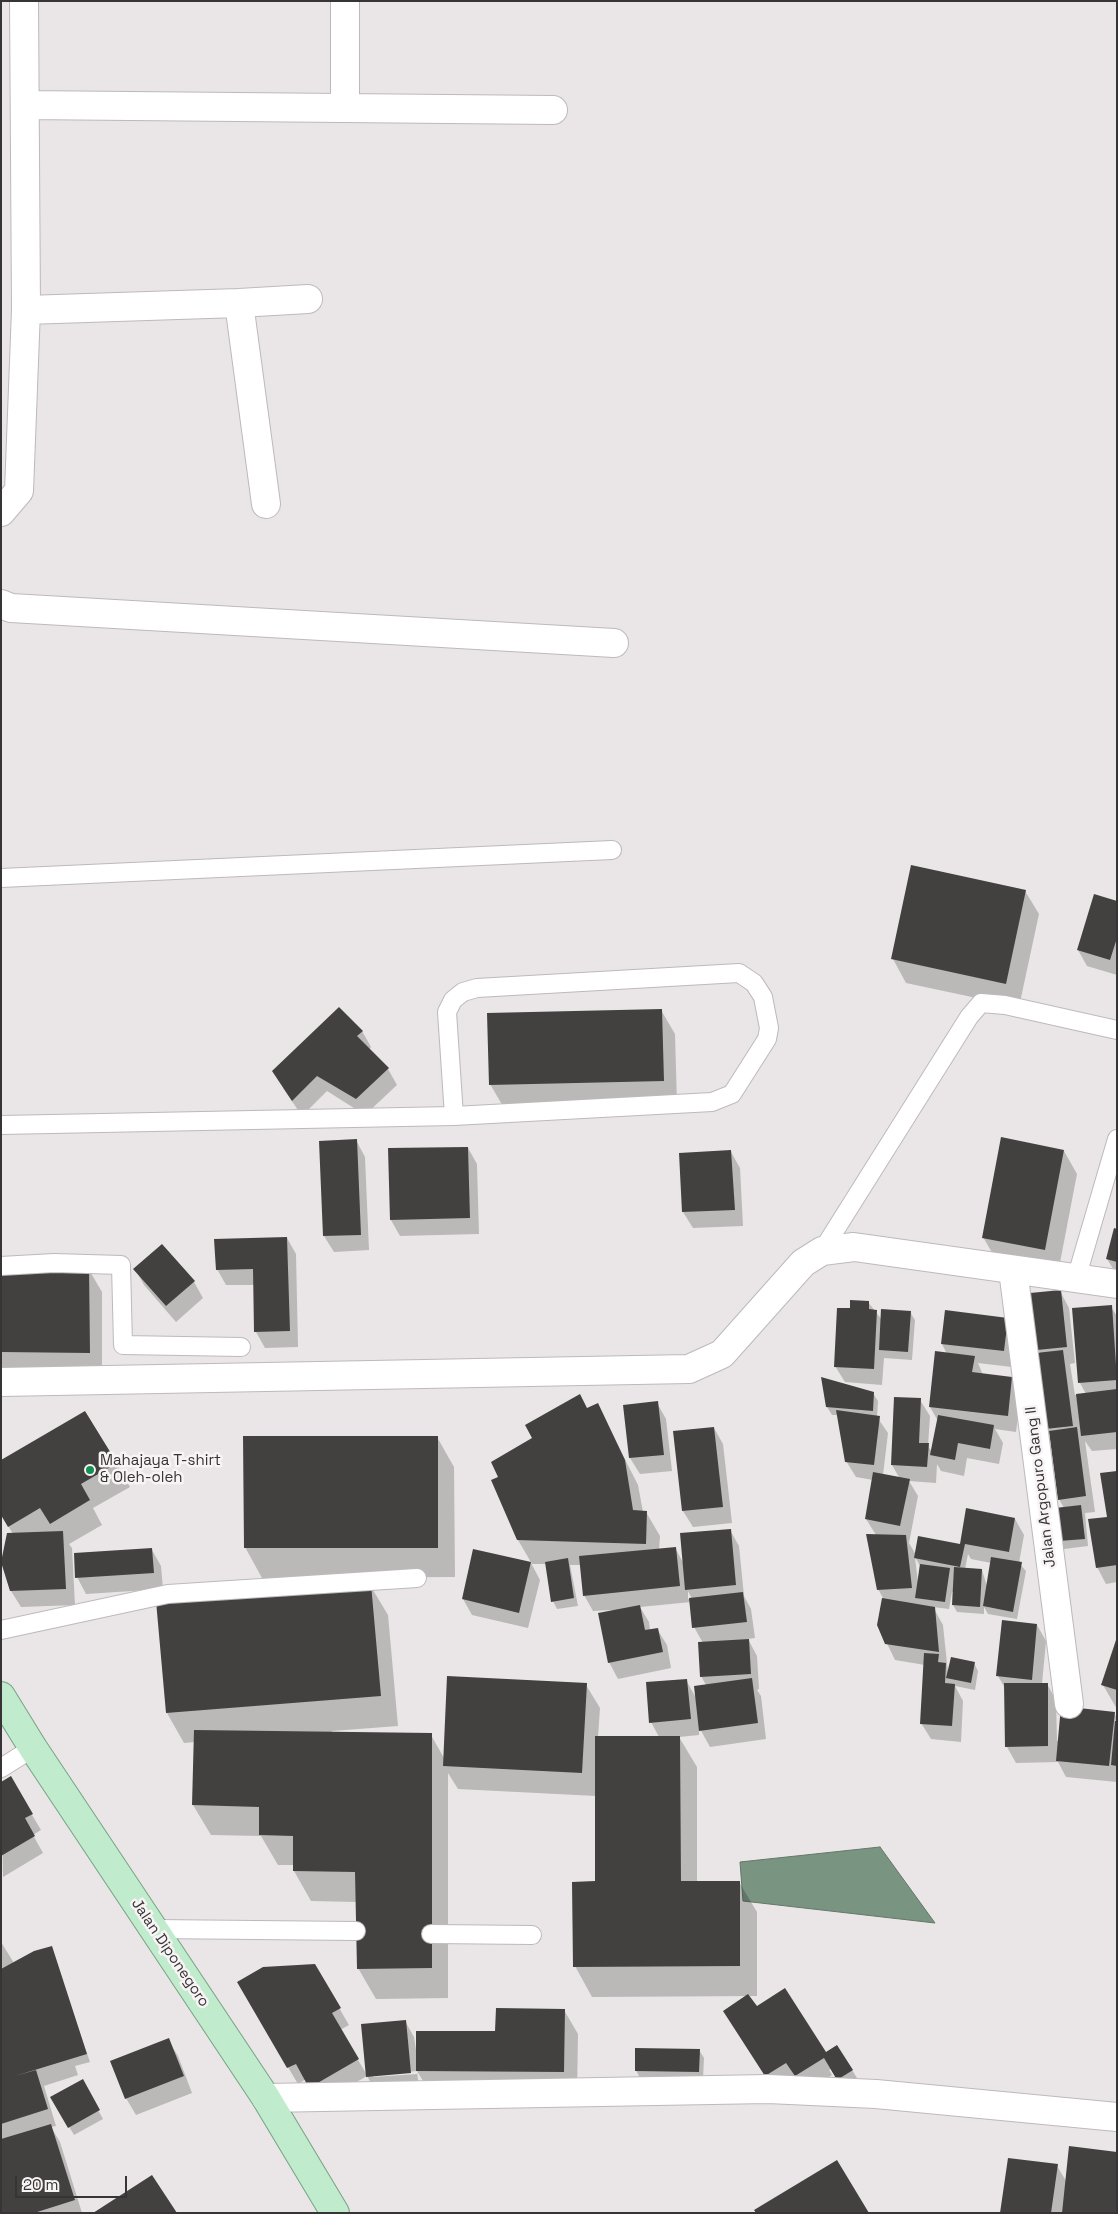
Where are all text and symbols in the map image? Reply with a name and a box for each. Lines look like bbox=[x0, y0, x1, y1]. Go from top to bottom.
street label: Jalan Argopuro Gang II bbox=[1022, 1405, 1060, 1569]
place label: Mahajaya T-shirt & Oleh-oleh bbox=[100, 1452, 221, 1487]
marker: Mahajaya T-shirt & Oleh-oleh bbox=[84, 1464, 96, 1476]
street label: Jalan Diponegoro bbox=[127, 1895, 213, 2011]
scale bar bbox=[18, 2166, 130, 2198]
text: 20 m bbox=[23, 2175, 58, 2194]

